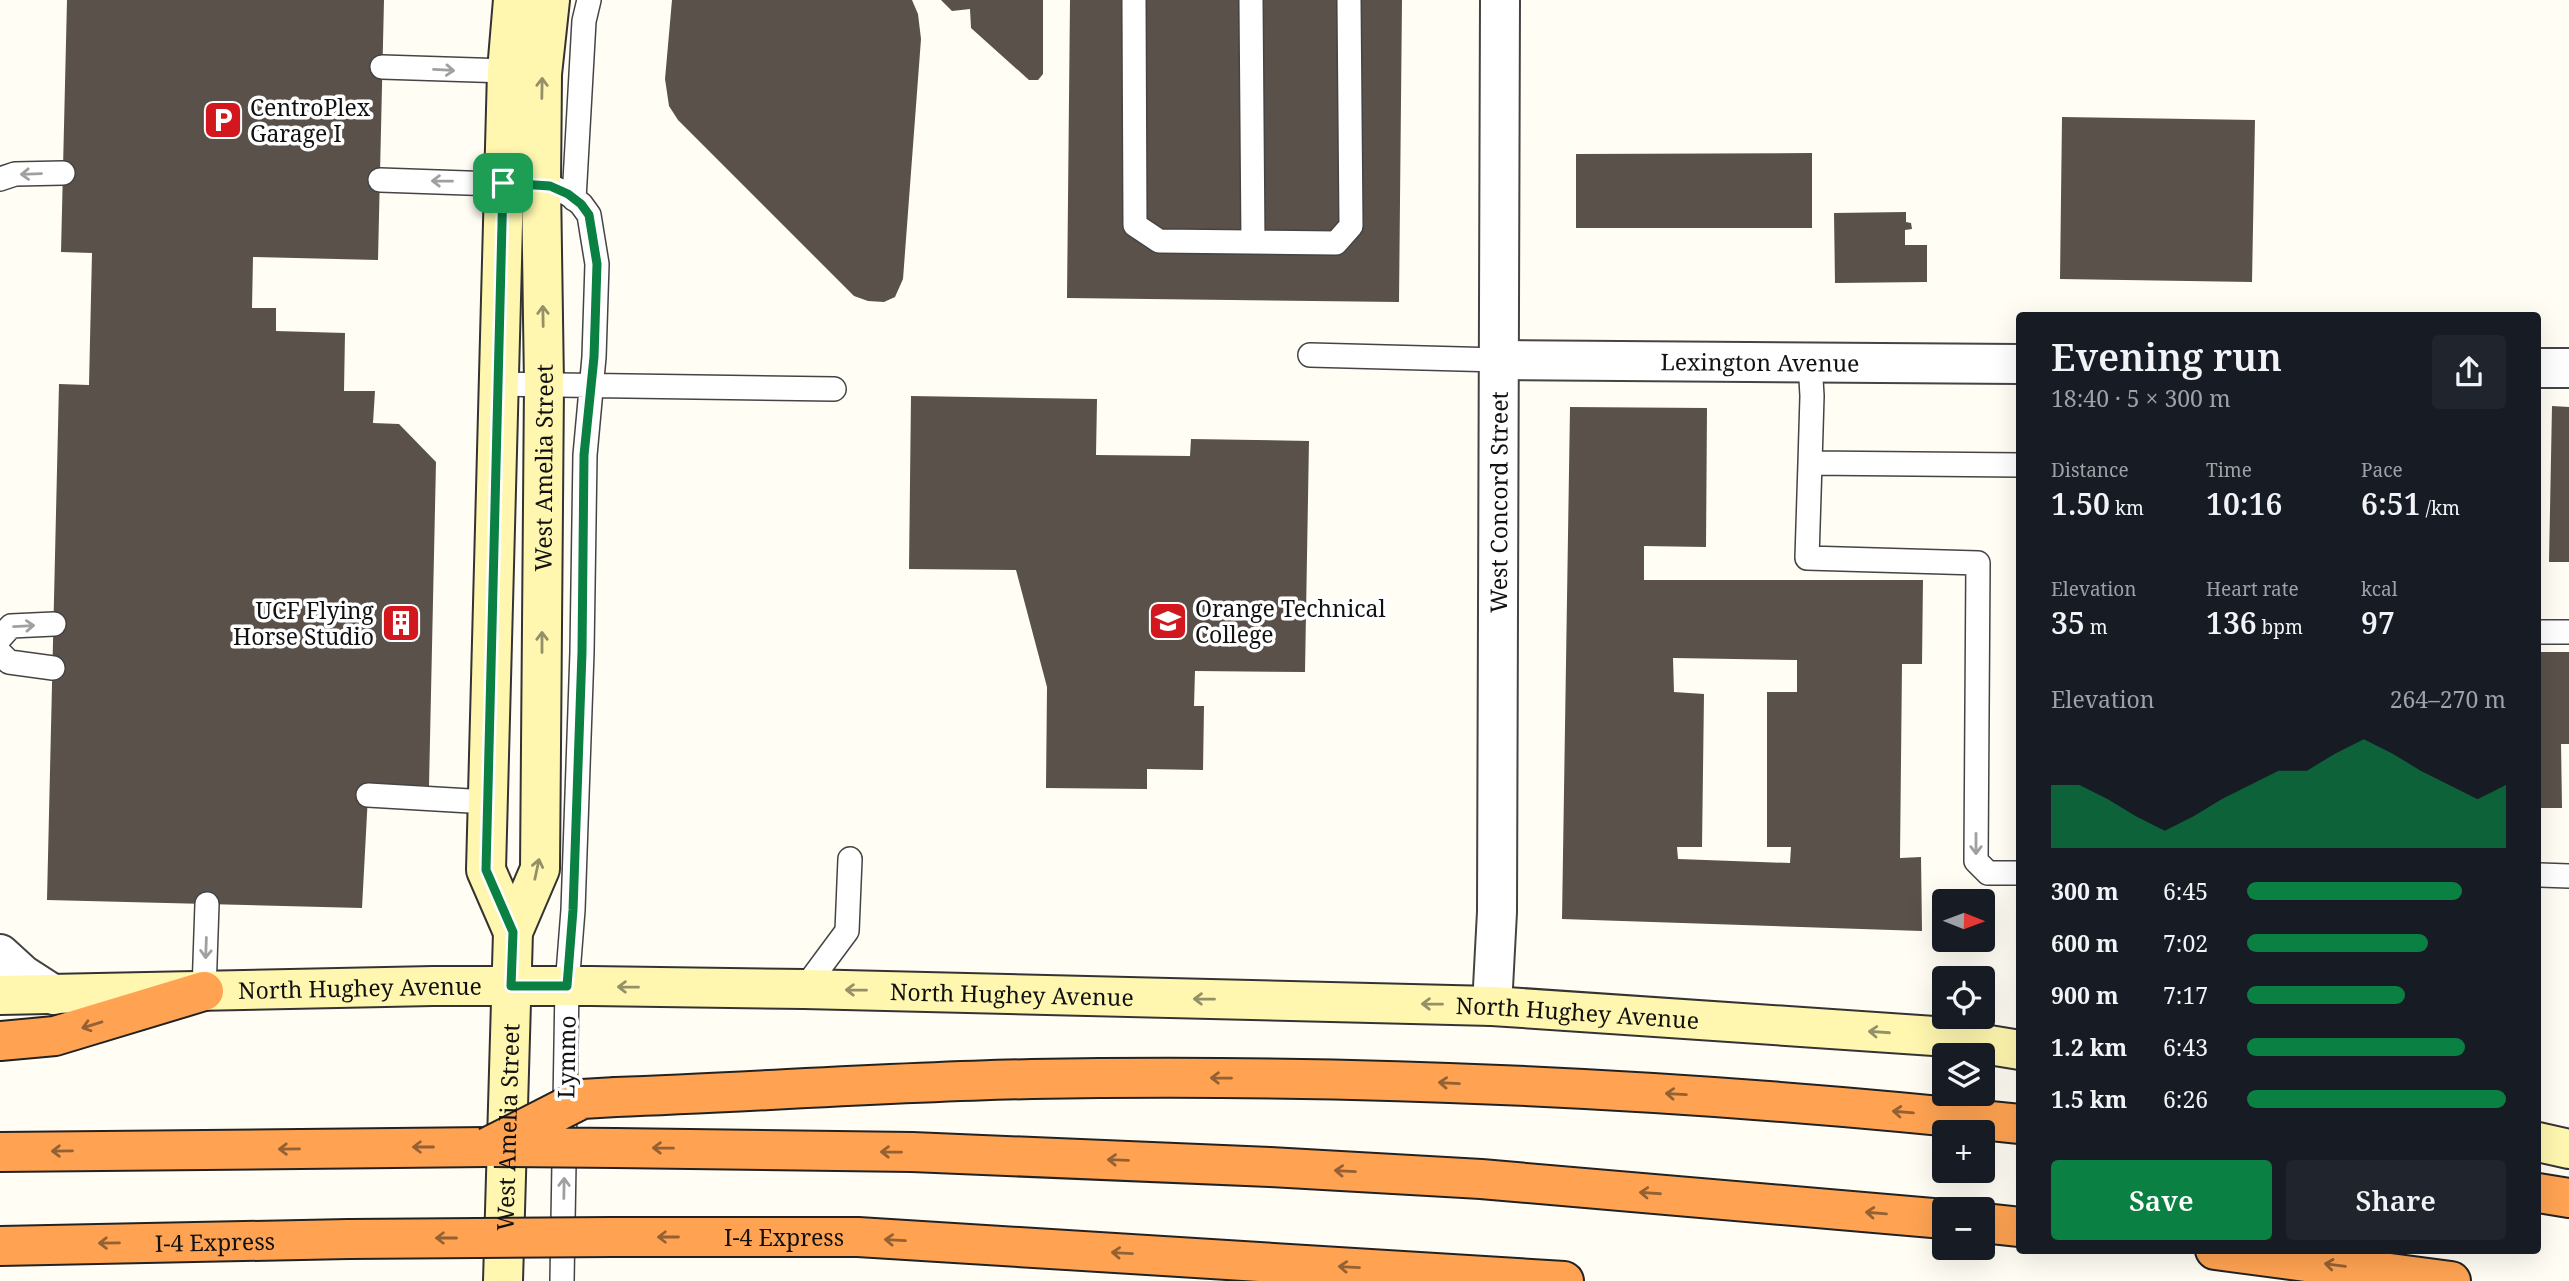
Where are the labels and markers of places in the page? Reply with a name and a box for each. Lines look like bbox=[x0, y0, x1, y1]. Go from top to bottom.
place label: CentroPlex Garage I bbox=[250, 91, 371, 149]
parking icon: CentroPlex Garage I bbox=[202, 99, 244, 141]
pin bbox=[473, 153, 533, 213]
place label: Orange Technical College bbox=[1195, 592, 1386, 650]
place label: UCF Flying Horse Studio bbox=[233, 594, 375, 652]
school or university icon: Orange Technical College bbox=[1147, 600, 1189, 642]
building icon: UCF Flying Horse Studio bbox=[380, 602, 422, 644]

